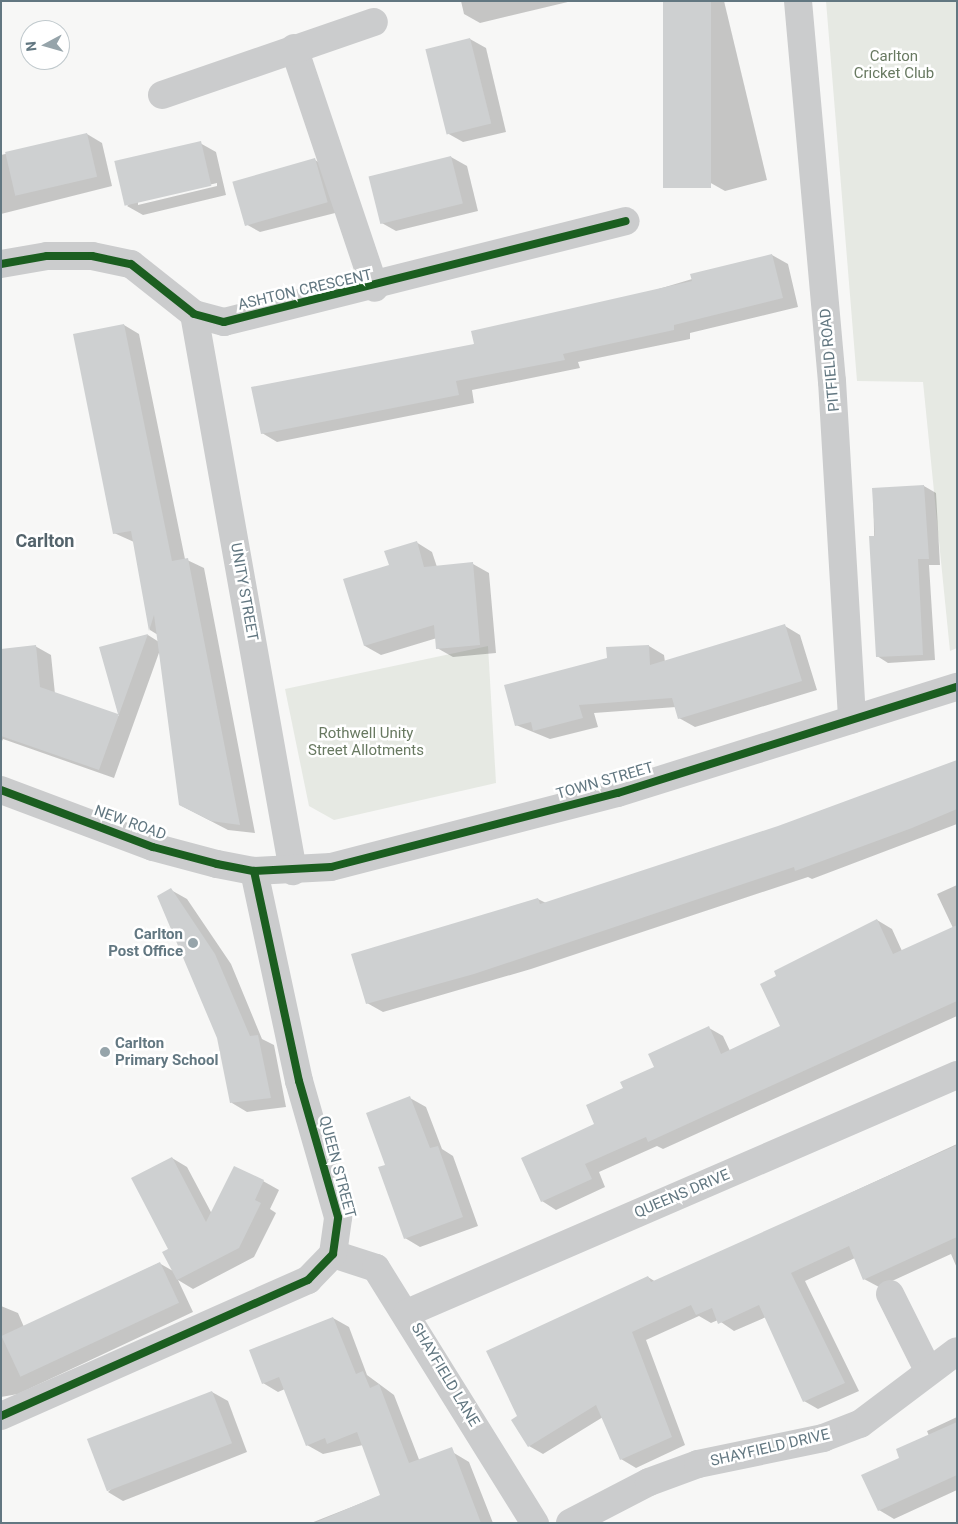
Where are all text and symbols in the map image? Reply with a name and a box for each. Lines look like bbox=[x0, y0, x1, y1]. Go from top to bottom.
north arrow bbox=[20, 20, 70, 70]
text: N bbox=[23, 41, 40, 52]
park label: Carlton Cricket Club bbox=[854, 47, 934, 82]
street label: ASHTON CRESCENT bbox=[236, 266, 374, 314]
street label: PITFIELD ROAD bbox=[817, 307, 843, 413]
district label: Carlton bbox=[16, 530, 74, 552]
street label: UNITY STREET bbox=[227, 542, 261, 642]
park label: Rothwell Unity Street Allotments bbox=[308, 724, 424, 759]
street label: TOWN STREET bbox=[554, 759, 656, 803]
street label: NEW ROAD bbox=[92, 802, 168, 844]
place label: Carlton Post Office bbox=[108, 925, 183, 960]
marker: Carlton Post Office bbox=[187, 937, 199, 949]
place label: Carlton Primary School bbox=[115, 1034, 218, 1069]
marker: Carlton Primary School bbox=[99, 1046, 111, 1058]
street label: QUEEN STREET bbox=[315, 1114, 359, 1220]
street label: QUEENS DRIVE bbox=[632, 1166, 732, 1222]
street label: SHAYFIELD LANE bbox=[407, 1320, 483, 1430]
street label: SHAYFIELD DRIVE bbox=[709, 1426, 831, 1470]

